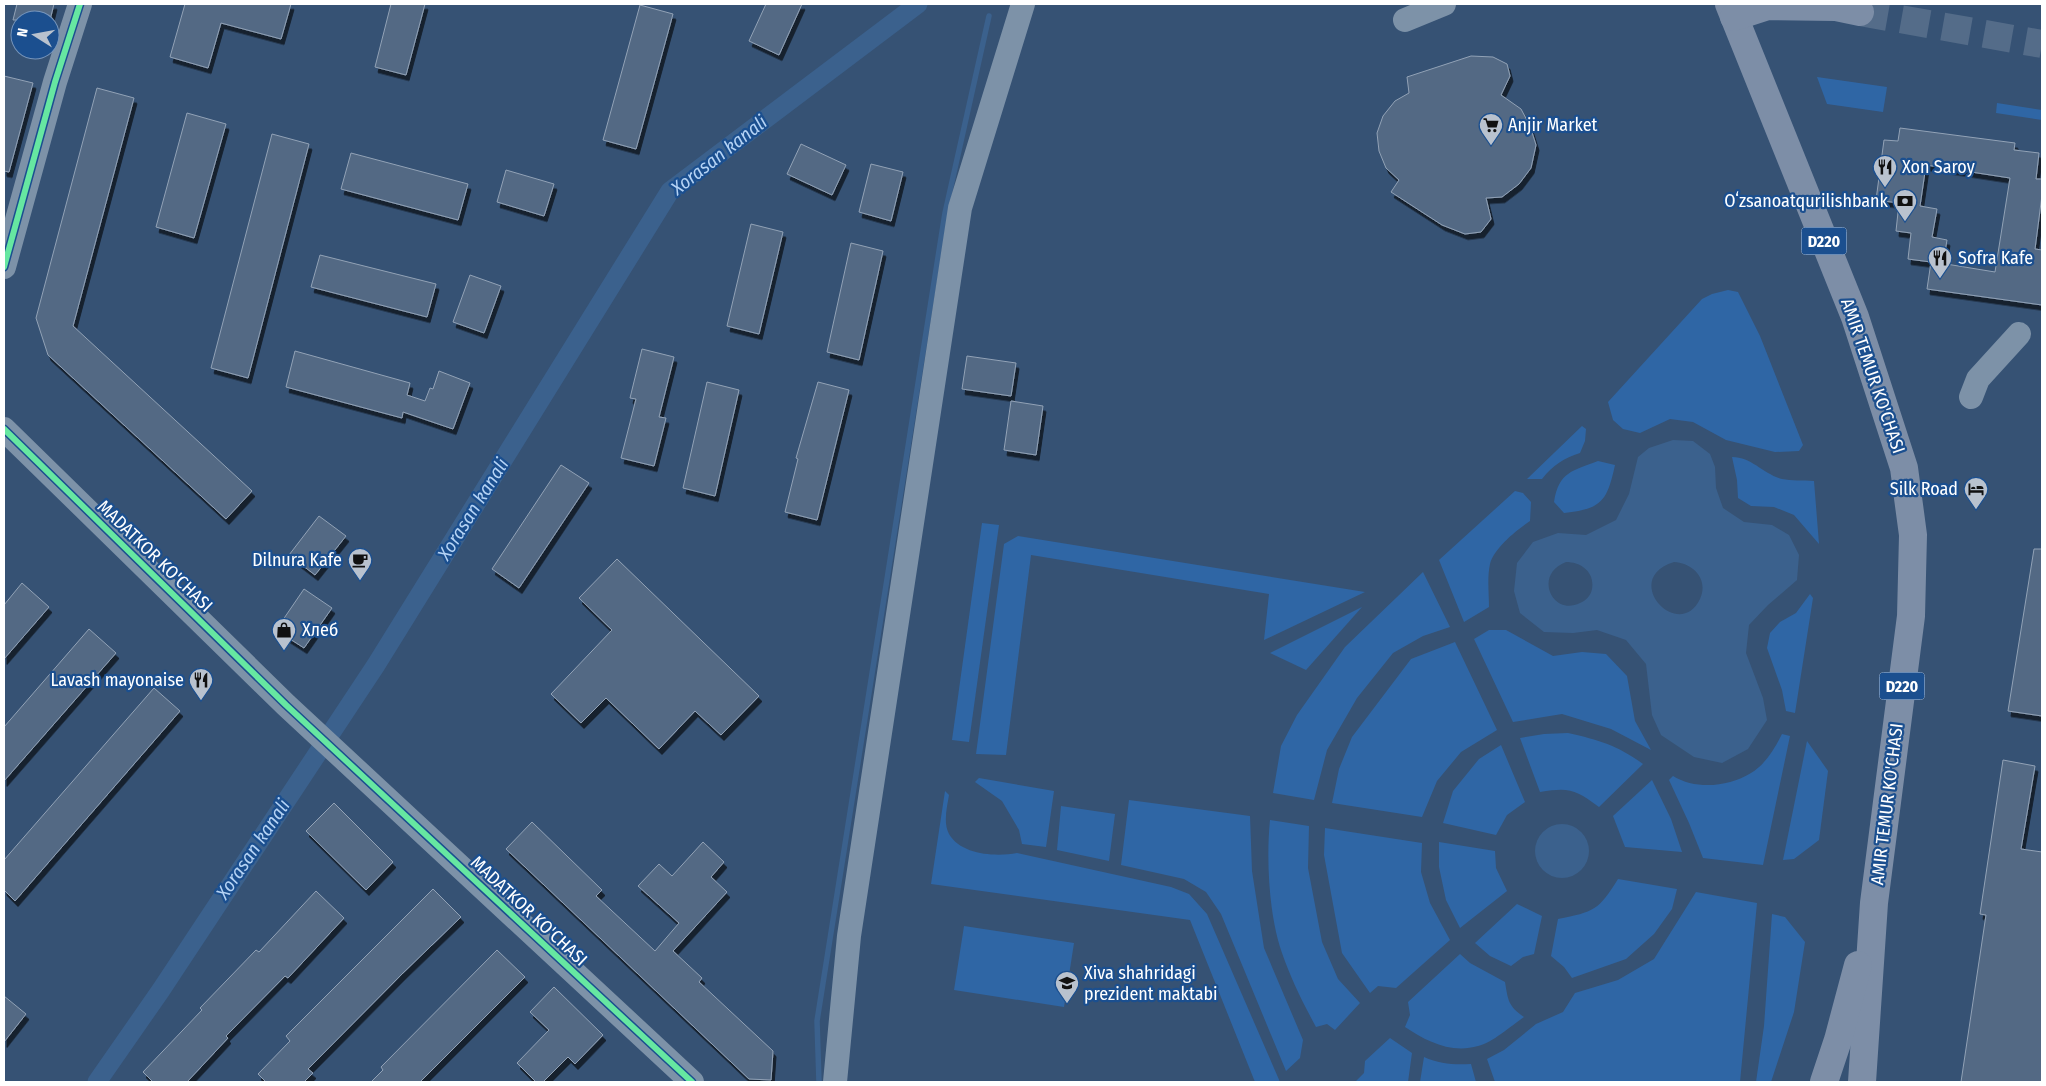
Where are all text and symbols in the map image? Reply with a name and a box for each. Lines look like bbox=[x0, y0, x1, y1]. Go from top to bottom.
north arrow bbox=[10, 10, 60, 60]
text: N bbox=[14, 27, 32, 38]
water label: Xorasan kanali bbox=[666, 110, 772, 200]
supermarket icon: Anjir Market bbox=[1478, 112, 1504, 146]
place label: Anjir Market bbox=[1508, 114, 1598, 136]
restaurant icon: Xon Saroy bbox=[1872, 154, 1898, 188]
place label: Xon Saroy bbox=[1902, 156, 1975, 178]
bank icon: Oʻzsanoatqurilishbank bbox=[1892, 188, 1918, 222]
place label: Oʻzsanoatqurilishbank bbox=[1724, 190, 1889, 212]
road number: D220 bbox=[1802, 228, 1846, 255]
restaurant icon: Sofra Kafe bbox=[1927, 245, 1953, 279]
place label: Sofra Kafe bbox=[1958, 247, 2033, 269]
street label: AMIR TEMUR KO'CHASI bbox=[1836, 296, 1910, 456]
water label: Xorasan kanali bbox=[432, 454, 514, 565]
hotel icon: Silk Road bbox=[1963, 476, 1989, 510]
place label: Silk Road bbox=[1890, 478, 1958, 500]
street label: MADATKOR KO'CHASI bbox=[93, 495, 217, 617]
cafe icon: Dilnura Kafe bbox=[347, 547, 373, 581]
place label: Dilnura Kafe bbox=[252, 549, 342, 571]
shop icon: Хлеб bbox=[271, 617, 297, 651]
place label: Хлеб bbox=[302, 619, 338, 641]
restaurant icon: Lavash mayonaise bbox=[188, 667, 214, 701]
place label: Lavash mayonaise bbox=[51, 669, 184, 691]
road number: D220 bbox=[1880, 672, 1924, 699]
street label: AMIR TEMUR KO'CHASI bbox=[1866, 722, 1908, 886]
water label: Xorasan kanali bbox=[211, 794, 295, 904]
street label: MADATKOR KO'CHASI bbox=[466, 851, 592, 971]
place label: Xiva shahridagi prezident maktabi bbox=[1084, 962, 1218, 1005]
school or university icon: Xiva shahridagi prezident maktabi bbox=[1054, 970, 1080, 1004]

